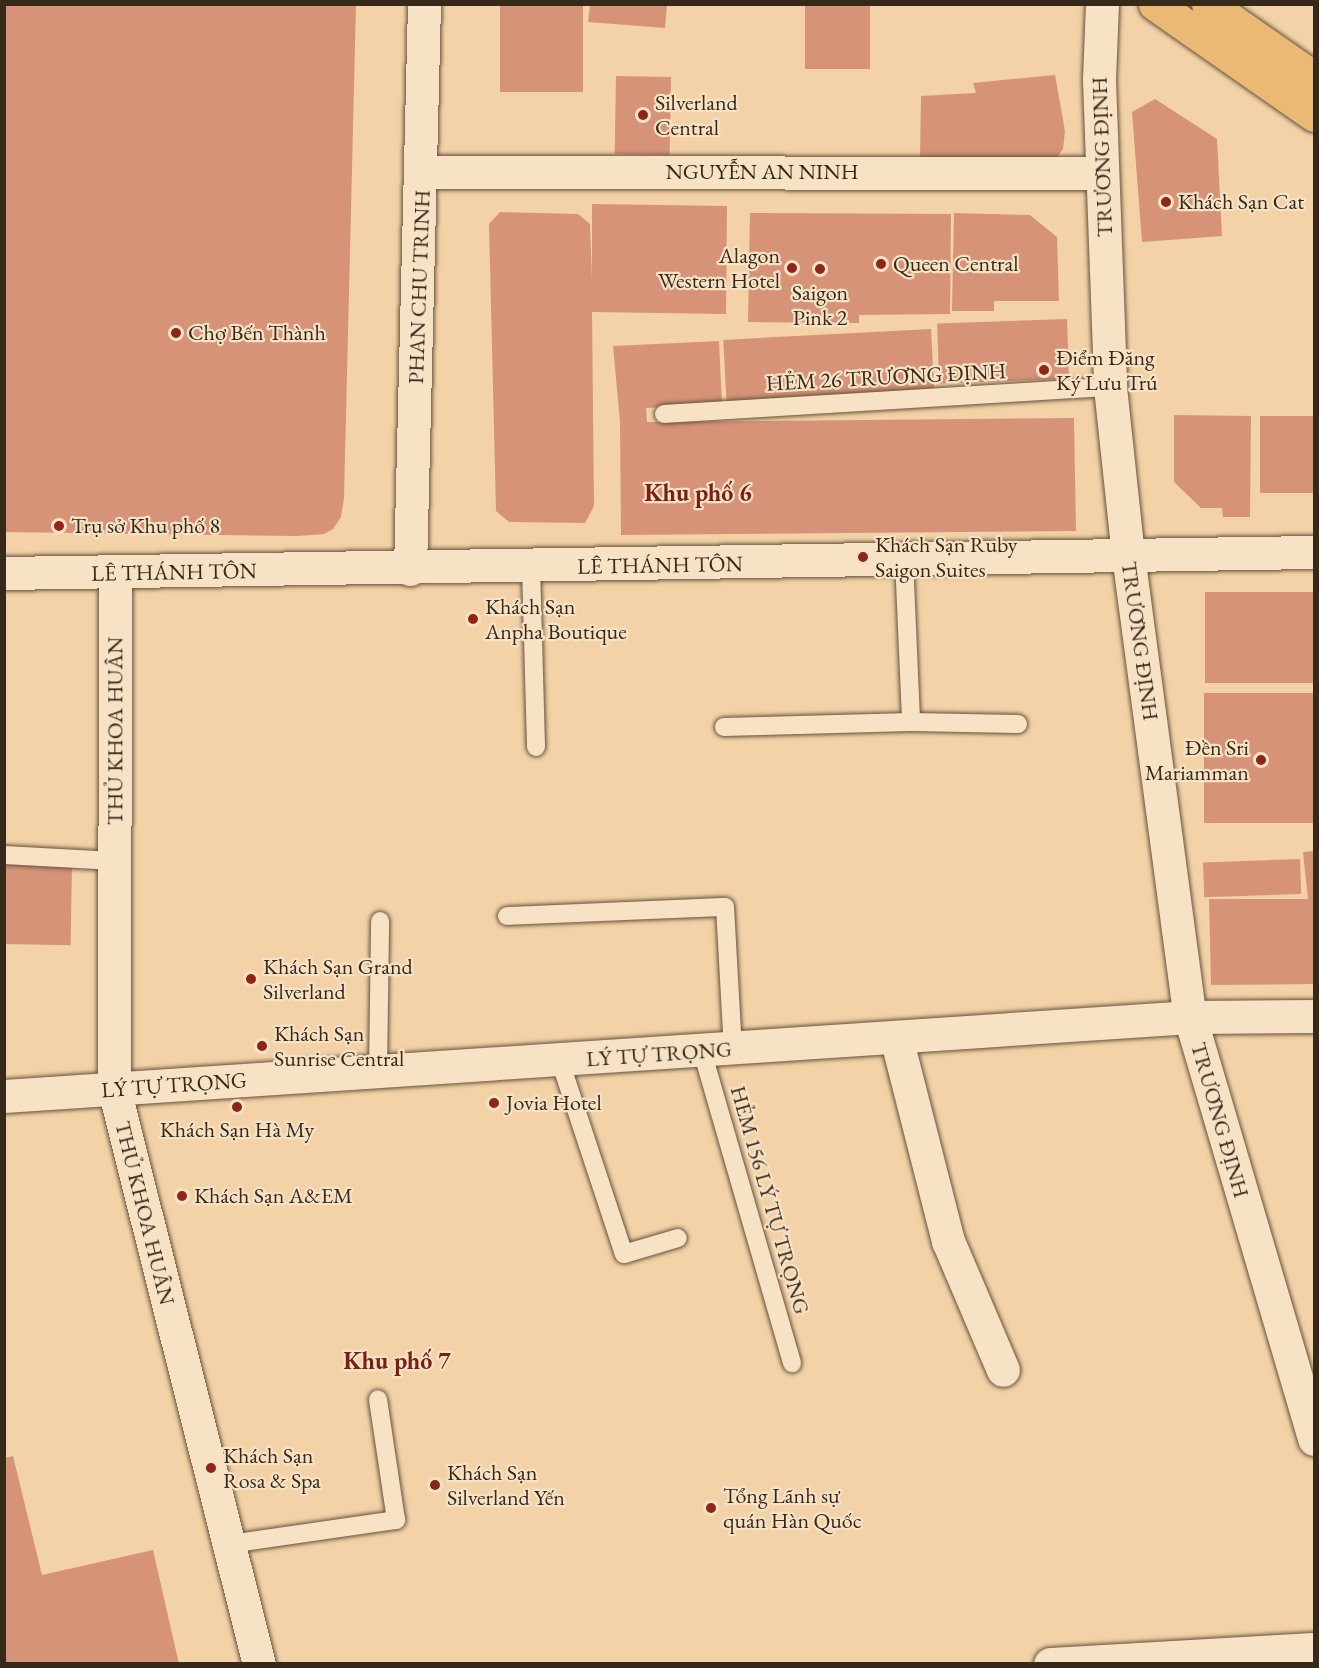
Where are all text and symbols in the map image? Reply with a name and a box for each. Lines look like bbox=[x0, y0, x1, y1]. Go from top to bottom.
street label: TRƯƠNG ĐỊNH bbox=[1086, 76, 1118, 238]
place label: Silverland Central bbox=[655, 89, 738, 140]
marker: Silverland Central bbox=[636, 108, 650, 122]
street label: NGUYỄN AN NINH bbox=[665, 159, 859, 185]
street label: PHAN CHU TRINH bbox=[402, 189, 436, 385]
place label: Khách Sạn Cat bbox=[1178, 189, 1304, 215]
marker: Khách Sạn Cat bbox=[1159, 195, 1173, 209]
place label: Alagon Western Hotel bbox=[658, 242, 780, 294]
place label: Queen Central bbox=[893, 251, 1018, 277]
marker: Queen Central bbox=[874, 257, 888, 271]
marker: Alagon Western Hotel bbox=[785, 261, 799, 275]
marker: Saigon Pink 2 bbox=[813, 262, 827, 276]
place label: Saigon Pink 2 bbox=[792, 279, 848, 330]
place label: Chợ Bến Thành bbox=[188, 320, 326, 346]
marker: Chợ Bến Thành bbox=[169, 326, 183, 340]
place label: Điểm Đăng Ký Lưu Trú bbox=[1056, 344, 1158, 396]
street label: HẺM 26 TRƯƠNG ÐỊNH bbox=[765, 358, 1007, 396]
marker: Điểm Đăng Ký Lưu Trú bbox=[1037, 363, 1051, 377]
district label: Khu phố 6 bbox=[644, 479, 752, 507]
place label: Trụ sở Khu phố 8 bbox=[71, 513, 220, 539]
marker: Trụ sở Khu phố 8 bbox=[52, 519, 66, 533]
place label: Khách Sạn Ruby Saigon Suites bbox=[875, 531, 1017, 582]
street label: LÊ THÁNH TÔN bbox=[577, 550, 743, 580]
marker: Khách Sạn Ruby Saigon Suites bbox=[856, 550, 870, 564]
street label: LÊ THÁNH TÔN bbox=[91, 557, 257, 587]
street label: TRƯƠNG ĐỊNH bbox=[1116, 560, 1164, 722]
place label: Khách Sạn Anpha Boutique bbox=[485, 593, 627, 644]
marker: Khách Sạn Anpha Boutique bbox=[466, 612, 480, 626]
street label: THỦ KHOA HUÂN bbox=[102, 637, 128, 825]
place label: Đền Sri Mariamman bbox=[1145, 734, 1249, 786]
marker: Đền Sri Mariamman bbox=[1254, 753, 1268, 767]
place label: Khách Sạn Grand Silverland bbox=[263, 953, 413, 1004]
marker: Khách Sạn Grand Silverland bbox=[244, 972, 258, 986]
place label: Khách Sạn Sunrise Central bbox=[274, 1020, 404, 1072]
street label: LÝ TỰ TRỌNG bbox=[585, 1036, 733, 1072]
marker: Khách Sạn Sunrise Central bbox=[255, 1039, 269, 1053]
street label: TRƯƠNG ĐỊNH bbox=[1185, 1039, 1255, 1201]
street label: LÝ TỰ TRỌNG bbox=[100, 1067, 248, 1103]
street label: HẺM 156 LÝ TỰ TRỌNG bbox=[725, 1083, 815, 1317]
place label: Jovia Hotel bbox=[506, 1090, 602, 1116]
marker: Jovia Hotel bbox=[487, 1096, 501, 1110]
marker: Khách Sạn Hà My bbox=[230, 1100, 244, 1114]
place label: Khách Sạn Hà My bbox=[160, 1117, 314, 1143]
street label: THỦ KHOA HUÂN bbox=[109, 1118, 181, 1308]
place label: Khách Sạn A&EM bbox=[194, 1183, 353, 1209]
marker: Khách Sạn A&EM bbox=[175, 1189, 189, 1203]
district label: Khu phố 7 bbox=[343, 1347, 451, 1375]
place label: Khách Sạn Rosa & Spa bbox=[223, 1442, 321, 1494]
place label: Khách Sạn Silverland Yến bbox=[447, 1459, 565, 1510]
marker: Khách Sạn Rosa & Spa bbox=[204, 1461, 218, 1475]
marker: Khách Sạn Silverland Yến bbox=[428, 1478, 442, 1492]
place label: Tổng Lãnh sự quán Hàn Quốc bbox=[723, 1482, 862, 1534]
marker: Tổng Lãnh sự quán Hàn Quốc bbox=[704, 1501, 718, 1515]

